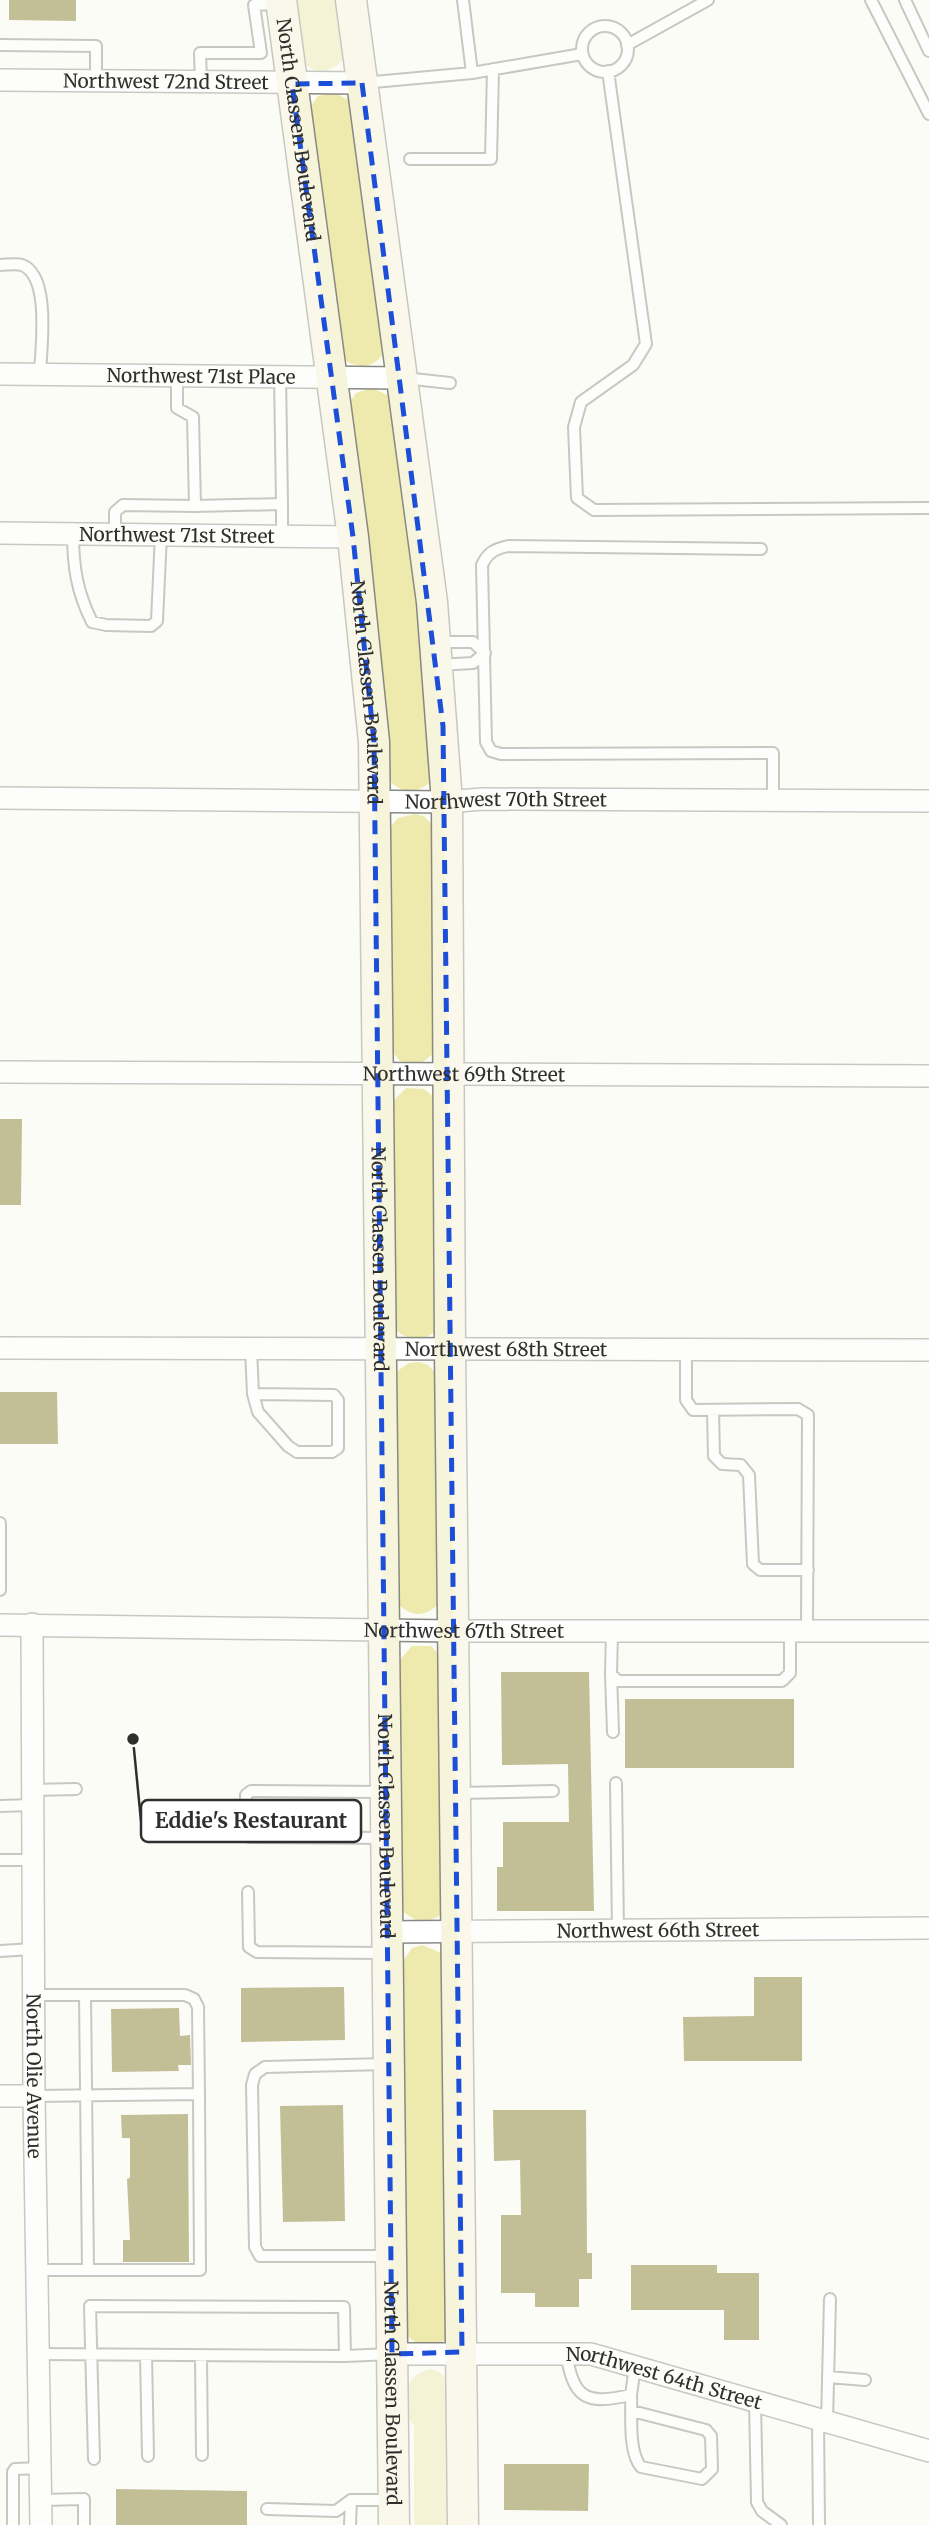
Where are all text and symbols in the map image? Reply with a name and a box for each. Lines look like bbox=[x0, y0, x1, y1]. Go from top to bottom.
street label: North Classen Boulevard bbox=[272, 17, 325, 243]
street label: Northwest 72nd Street bbox=[63, 69, 270, 94]
street label: Northwest 71st Place bbox=[106, 363, 296, 389]
street label: Northwest 71st Street bbox=[79, 522, 276, 548]
street label: North Classen Boulevard bbox=[346, 579, 387, 805]
street label: Northwest 70th Street bbox=[405, 787, 608, 814]
street label: Northwest 69th Street bbox=[363, 1062, 566, 1086]
street label: North Classen Boulevard bbox=[367, 1146, 393, 1372]
street label: Northwest 68th Street bbox=[405, 1337, 608, 1361]
street label: Northwest 67th Street bbox=[364, 1618, 565, 1643]
street label: North Classen Boulevard bbox=[373, 1713, 399, 1939]
callout: Eddie's Restaurant bbox=[141, 1800, 361, 1842]
text: Eddie's Restaurant bbox=[155, 1807, 348, 1834]
street label: Northwest 66th Street bbox=[557, 1917, 760, 1943]
street label: North Olie Avenue bbox=[22, 1993, 47, 2159]
street label: North Classen Boulevard bbox=[379, 2280, 406, 2506]
street label: Northwest 64th Street bbox=[566, 2342, 765, 2415]

